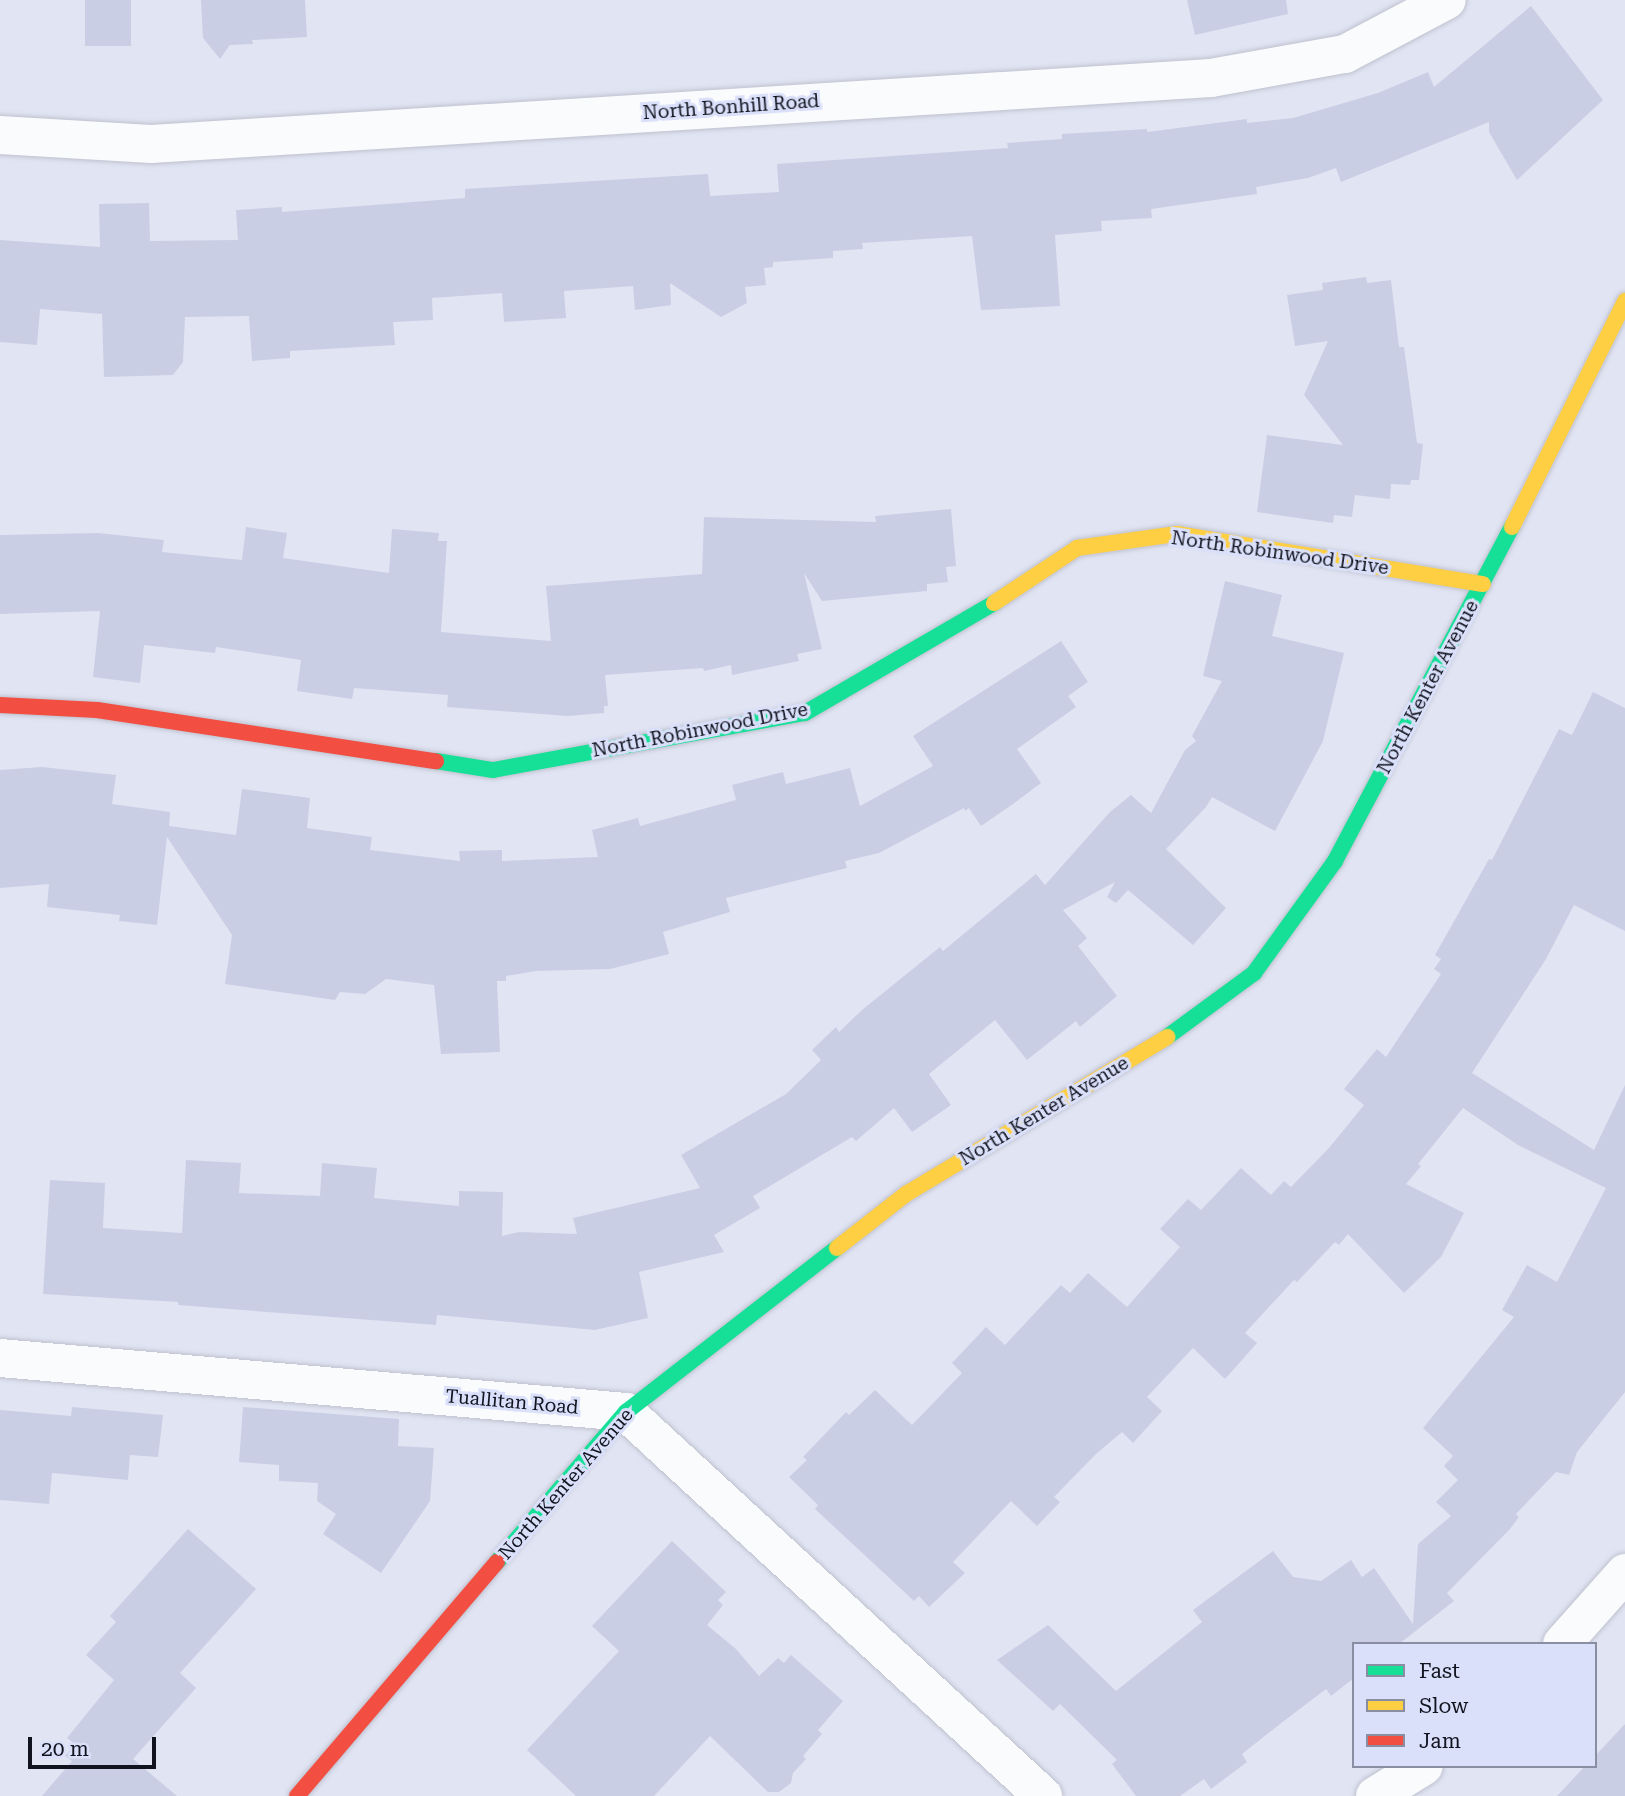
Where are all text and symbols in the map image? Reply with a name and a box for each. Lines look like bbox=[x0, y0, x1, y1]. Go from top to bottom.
street label: North Bonhill Road bbox=[642, 89, 820, 125]
street label: North Robinwood Drive bbox=[1170, 526, 1390, 580]
street label: North Kenter Avenue bbox=[1373, 596, 1483, 778]
street label: North Robinwood Drive bbox=[590, 698, 810, 762]
street label: North Kenter Avenue bbox=[955, 1051, 1133, 1171]
street label: Tuallitan Road bbox=[445, 1385, 579, 1419]
street label: North Kenter Avenue bbox=[494, 1404, 638, 1564]
legend bbox=[1352, 1642, 1597, 1768]
text: Fast bbox=[1419, 1659, 1460, 1683]
text: Slow bbox=[1419, 1694, 1468, 1718]
scale bar bbox=[32, 1722, 159, 1766]
text: Jam bbox=[1419, 1729, 1461, 1753]
text: 20 m bbox=[41, 1737, 89, 1761]

